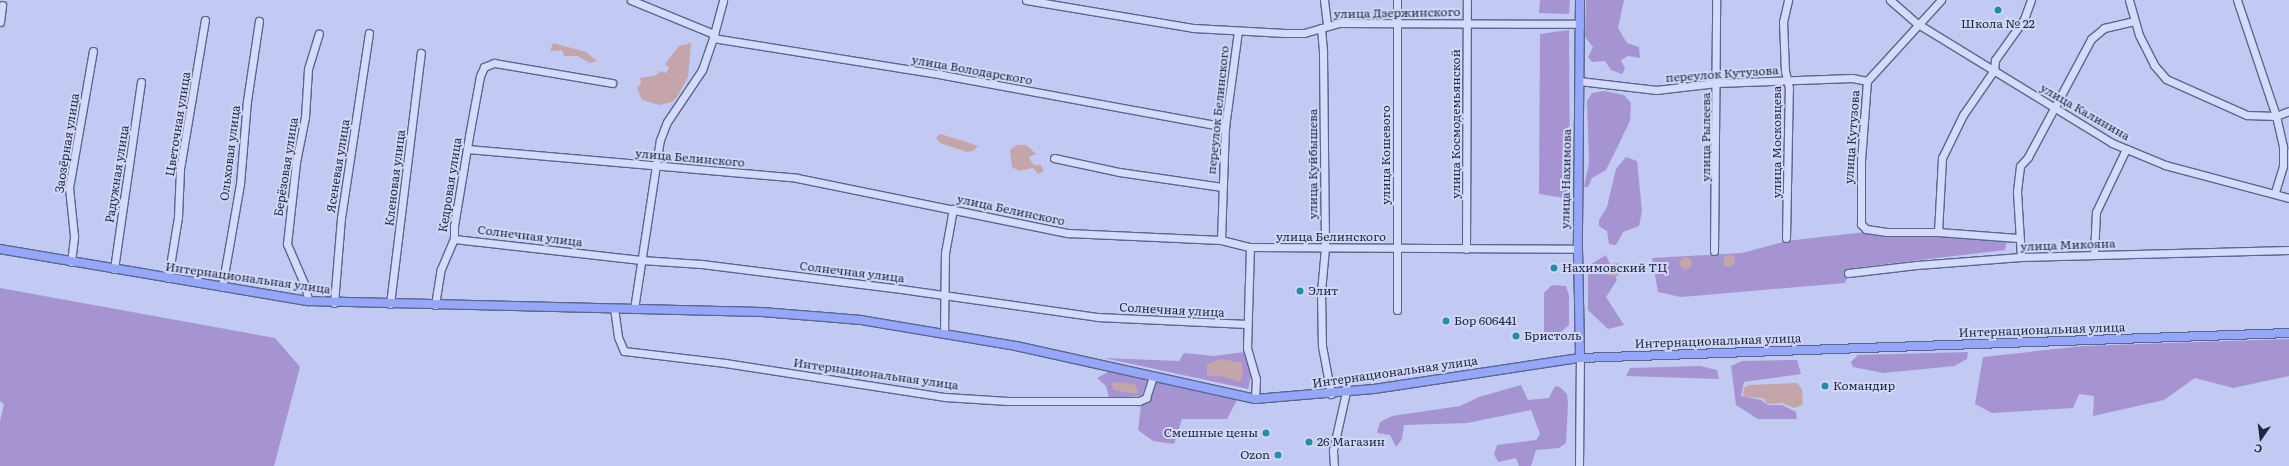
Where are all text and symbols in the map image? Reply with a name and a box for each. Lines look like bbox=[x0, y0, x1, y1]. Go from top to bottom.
street label: улица Дзержинского bbox=[1333, 5, 1461, 21]
marker: Школа № 22 bbox=[1993, 5, 2003, 15]
place label: Школа № 22 bbox=[1961, 17, 2035, 31]
street label: переулок Белинского bbox=[1204, 45, 1232, 175]
street label: улица Космодемьянской bbox=[1449, 49, 1463, 199]
street label: улица Володарского bbox=[910, 52, 1034, 88]
street label: переулок Кутузова bbox=[1665, 63, 1779, 85]
street label: Цветочная улица bbox=[163, 71, 193, 177]
street label: улица Калинина bbox=[2038, 80, 2132, 144]
street label: улица Московцева bbox=[1770, 86, 1784, 198]
street label: улица Кутузова bbox=[1842, 90, 1862, 184]
street label: Заозёрная улица bbox=[52, 92, 82, 194]
street label: улица Рылеева bbox=[1699, 92, 1713, 182]
street label: Ольховая улица bbox=[217, 104, 243, 202]
street label: улица Кошевого bbox=[1379, 105, 1393, 205]
street label: улица Куйбышева bbox=[1306, 109, 1320, 219]
street label: Берёзовая улица bbox=[271, 116, 301, 218]
street label: Ясеневая улица bbox=[323, 118, 353, 214]
street label: Радужная улица bbox=[102, 124, 132, 224]
street label: Кленовая улица bbox=[382, 129, 408, 227]
street label: улица Нахимова bbox=[1558, 129, 1574, 229]
street label: Кедровая улица bbox=[435, 136, 465, 234]
street label: улица Белинского bbox=[635, 146, 745, 170]
street label: улица Белинского bbox=[956, 192, 1066, 228]
street label: Солнечная улица bbox=[477, 222, 583, 250]
street label: улица Белинского bbox=[1276, 230, 1386, 244]
street label: улица Микояна bbox=[2020, 236, 2116, 254]
street label: Солнечная улица bbox=[799, 258, 905, 286]
street label: Интернациональная улица bbox=[164, 259, 332, 297]
place label: Нахимовский ТЦ bbox=[1562, 261, 1667, 275]
marker: Нахимовский ТЦ bbox=[1549, 263, 1559, 273]
place label: Элит bbox=[1308, 284, 1338, 298]
marker: Элит bbox=[1295, 286, 1305, 296]
street label: Солнечная улица bbox=[1119, 300, 1225, 320]
place label: Бор 606441 bbox=[1454, 314, 1517, 328]
marker: Бор 606441 bbox=[1441, 316, 1451, 326]
street label: Интернациональная улица bbox=[1958, 320, 2126, 340]
place label: Бристоль bbox=[1524, 329, 1582, 343]
marker: Бристоль bbox=[1511, 331, 1521, 341]
street label: Интернациональная улица bbox=[1634, 331, 1802, 351]
street label: Интернациональная улица bbox=[1311, 353, 1479, 391]
street label: Интернациональная улица bbox=[792, 355, 960, 393]
place label: Командир bbox=[1833, 379, 1895, 393]
marker: Командир bbox=[1820, 381, 1830, 391]
north arrow bbox=[2241, 418, 2281, 458]
place label: Смешные цены bbox=[1164, 426, 1258, 440]
marker: Смешные цены bbox=[1261, 428, 1271, 438]
place label: 26 Магазин bbox=[1317, 435, 1385, 449]
marker: 26 Магазин bbox=[1304, 437, 1314, 447]
text: С bbox=[2252, 441, 2264, 458]
place label: Ozon bbox=[1240, 448, 1270, 462]
marker: Ozon bbox=[1273, 450, 1283, 460]

